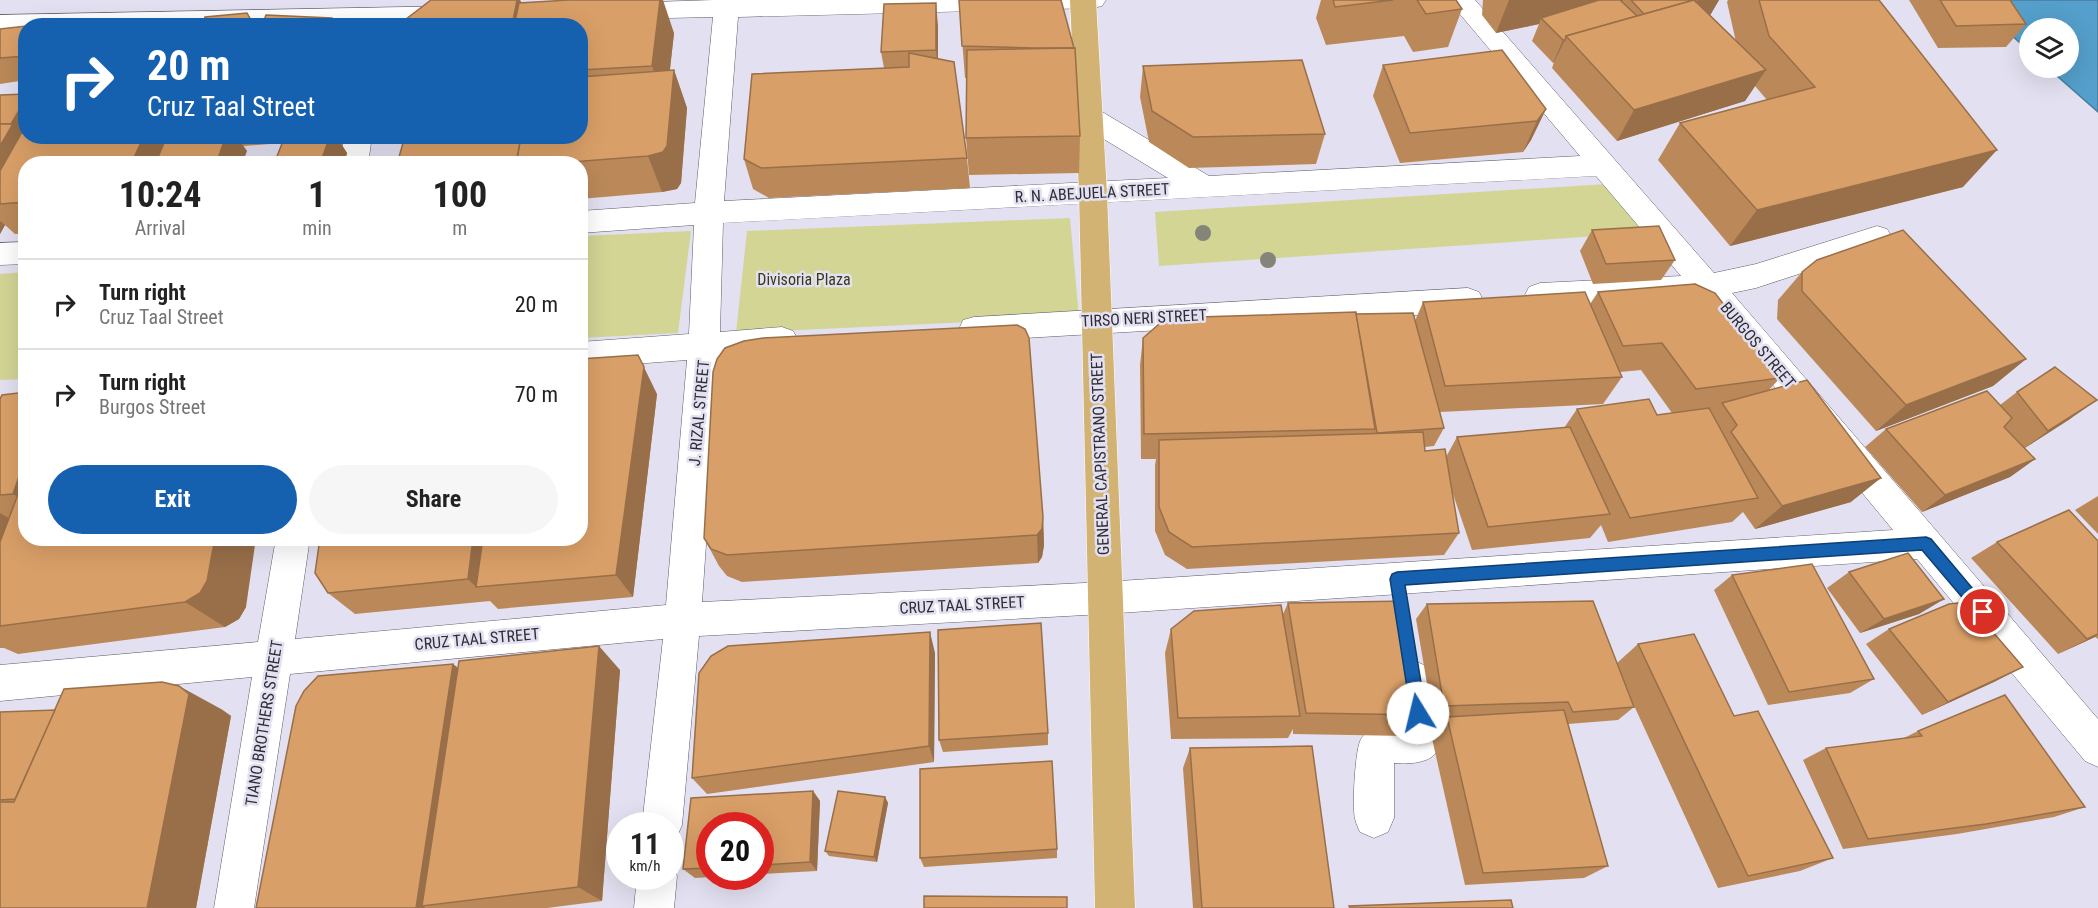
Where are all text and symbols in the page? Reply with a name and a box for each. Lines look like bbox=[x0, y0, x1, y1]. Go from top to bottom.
map controls bbox=[2019, 18, 2079, 78]
button: layers bbox=[2019, 18, 2079, 78]
text: 20 m bbox=[147, 41, 230, 90]
icon: right bbox=[48, 42, 126, 120]
text: Cruz Taal Street bbox=[147, 91, 315, 123]
text: 10:24 bbox=[119, 174, 201, 216]
text: 1 bbox=[308, 174, 326, 216]
text: 100 bbox=[433, 174, 487, 216]
street label: R. N. ABEJUELA STREET bbox=[1014, 179, 1170, 207]
text: Arrival bbox=[135, 216, 186, 240]
text: min bbox=[302, 216, 332, 240]
text: m bbox=[452, 216, 467, 240]
park label: Divisoria Plaza bbox=[757, 270, 851, 289]
text: Turn right bbox=[99, 280, 186, 305]
icon: right bbox=[48, 288, 81, 321]
text: 20 m bbox=[515, 292, 558, 317]
street label: BURGOS STREET bbox=[1716, 298, 1800, 392]
text: Cruz Taal Street bbox=[99, 305, 224, 329]
street label: TIRSO NERI STREET bbox=[1081, 305, 1207, 331]
street label: GENERAL CAPISTRANO STREET bbox=[1087, 352, 1113, 556]
street label: J. RIZAL STREET bbox=[685, 359, 713, 467]
text: Turn right bbox=[99, 370, 186, 395]
icon: right bbox=[48, 378, 81, 411]
text: 70 m bbox=[515, 382, 558, 407]
text: Burgos Street bbox=[99, 395, 206, 419]
button: Exit bbox=[48, 465, 297, 534]
button: Share bbox=[309, 465, 558, 534]
pin bbox=[1957, 586, 2008, 637]
street label: CRUZ TAAL STREET bbox=[899, 592, 1025, 618]
icon: arrive bbox=[1966, 595, 1999, 628]
street label: CRUZ TAAL STREET bbox=[414, 624, 540, 654]
street label: TIANO BROTHERS STREET bbox=[241, 639, 287, 807]
position arrow bbox=[1386, 681, 1450, 745]
speed limit sign: 20 bbox=[696, 812, 774, 890]
text: 11 bbox=[630, 826, 660, 861]
text: km/h bbox=[630, 857, 660, 875]

